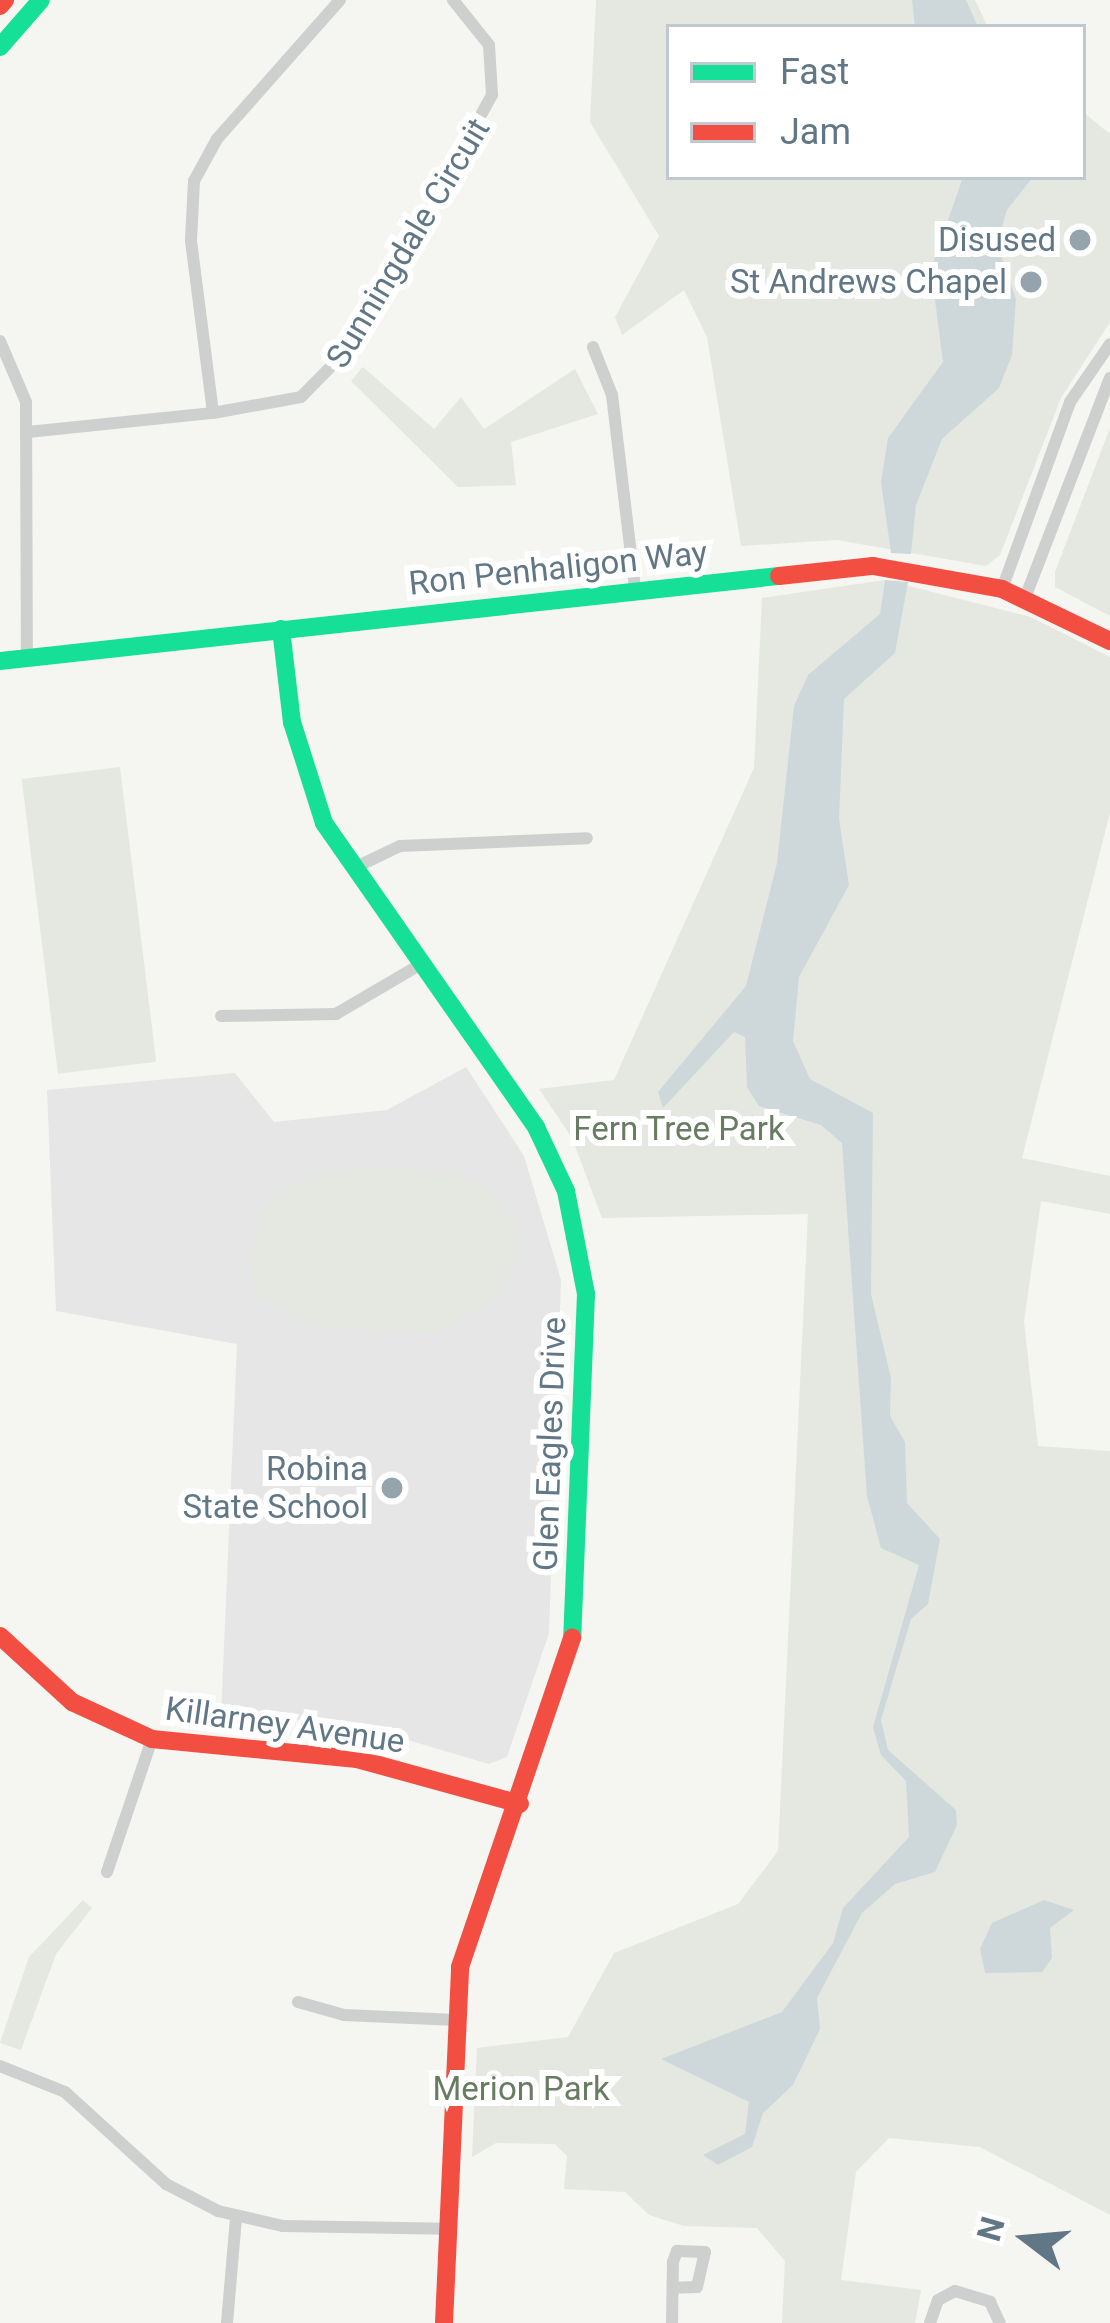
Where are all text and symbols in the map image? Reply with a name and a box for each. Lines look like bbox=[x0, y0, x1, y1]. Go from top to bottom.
legend bbox=[666, 24, 1086, 180]
text: Fast bbox=[780, 51, 849, 93]
street label: Sunningdale Circuit bbox=[318, 111, 498, 375]
text: Jam bbox=[780, 111, 851, 153]
place label: Disused bbox=[938, 220, 1056, 260]
marker: Disused bbox=[1067, 227, 1093, 253]
place label: St Andrews Chapel bbox=[730, 262, 1007, 302]
marker: St Andrews Chapel bbox=[1018, 269, 1044, 295]
street label: Ron Penhaligon Way bbox=[407, 533, 709, 603]
park label: Fern Tree Park bbox=[573, 1109, 785, 1149]
street label: Glen Eagles Drive bbox=[526, 1316, 574, 1572]
place label: Robina State School bbox=[182, 1449, 368, 1527]
marker: Robina State School bbox=[379, 1475, 405, 1501]
street label: Killarney Avenue bbox=[163, 1689, 407, 1761]
park label: Merion Park bbox=[432, 2069, 610, 2109]
north arrow bbox=[966, 2179, 1086, 2299]
text: N bbox=[969, 2212, 1013, 2246]

